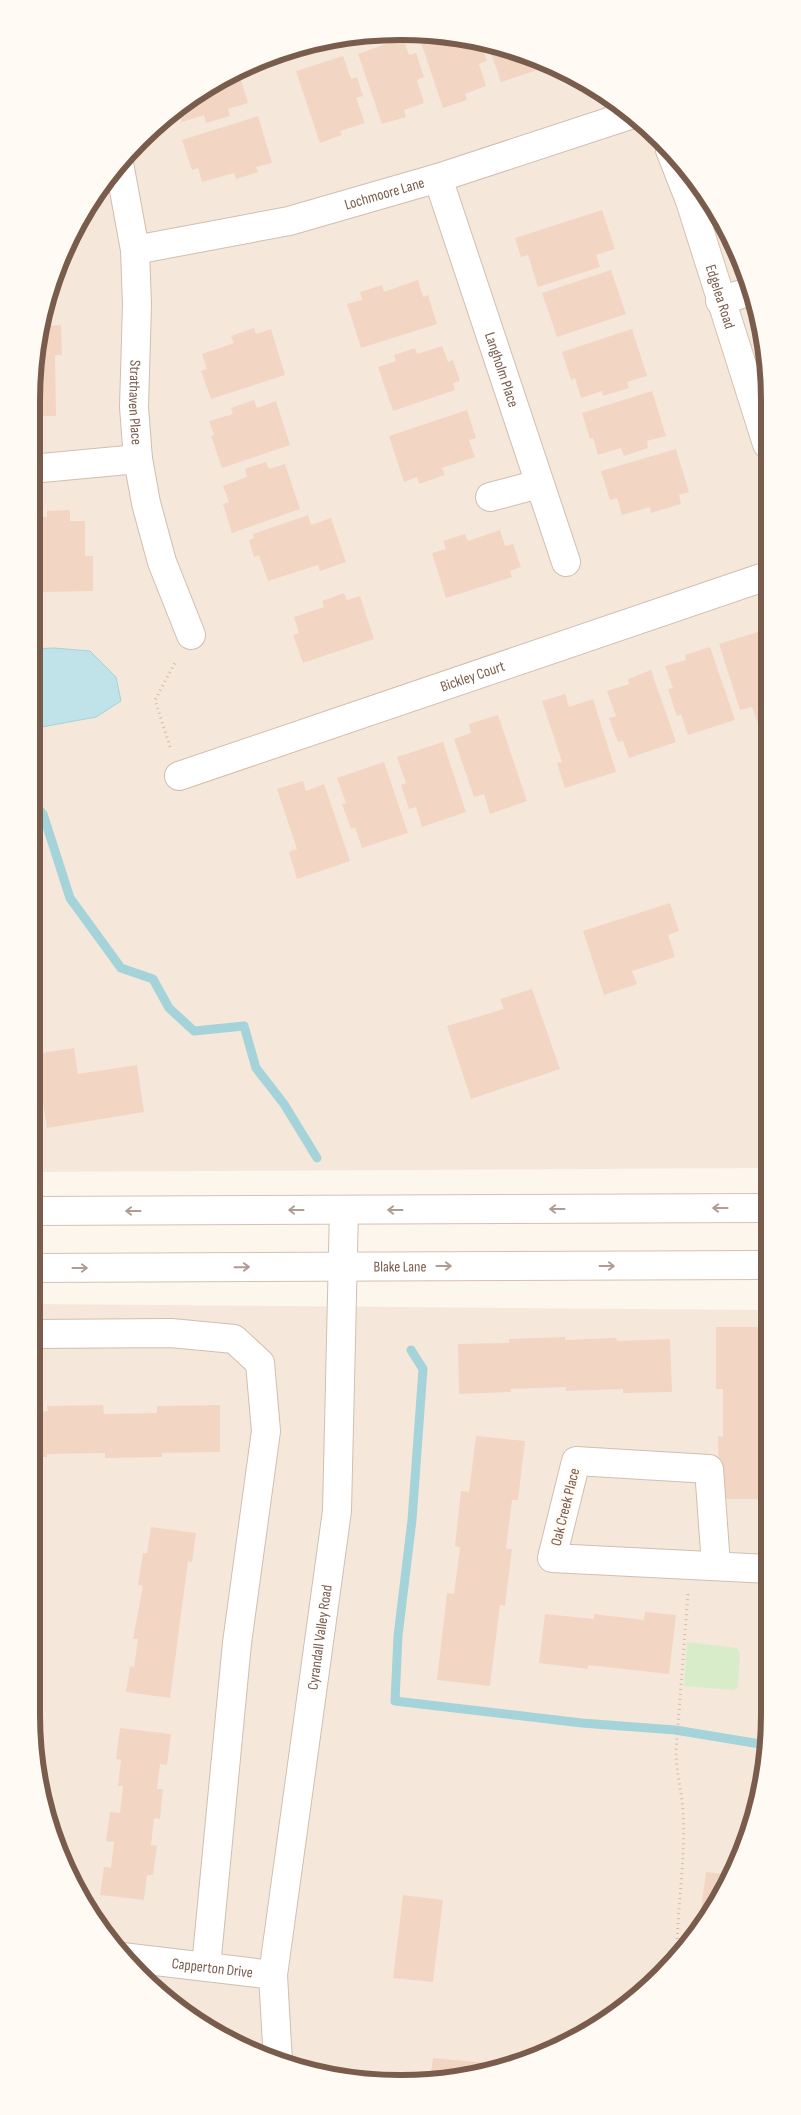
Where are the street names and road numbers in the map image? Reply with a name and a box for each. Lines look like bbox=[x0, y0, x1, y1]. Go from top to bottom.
street label: Lochmoore Lane bbox=[342, 173, 427, 215]
street label: Edgelea Road bbox=[701, 262, 739, 331]
street label: Langholm Place bbox=[480, 330, 523, 410]
street label: Strathaven Place bbox=[124, 360, 146, 446]
street label: Bickley Court bbox=[438, 657, 508, 696]
street label: Blake Lane bbox=[373, 1257, 427, 1277]
street label: Oak Creek Place bbox=[547, 1466, 584, 1548]
street label: Cyrandall Valley Road bbox=[303, 1584, 337, 1691]
street label: Capperton Drive bbox=[171, 1954, 254, 1983]

